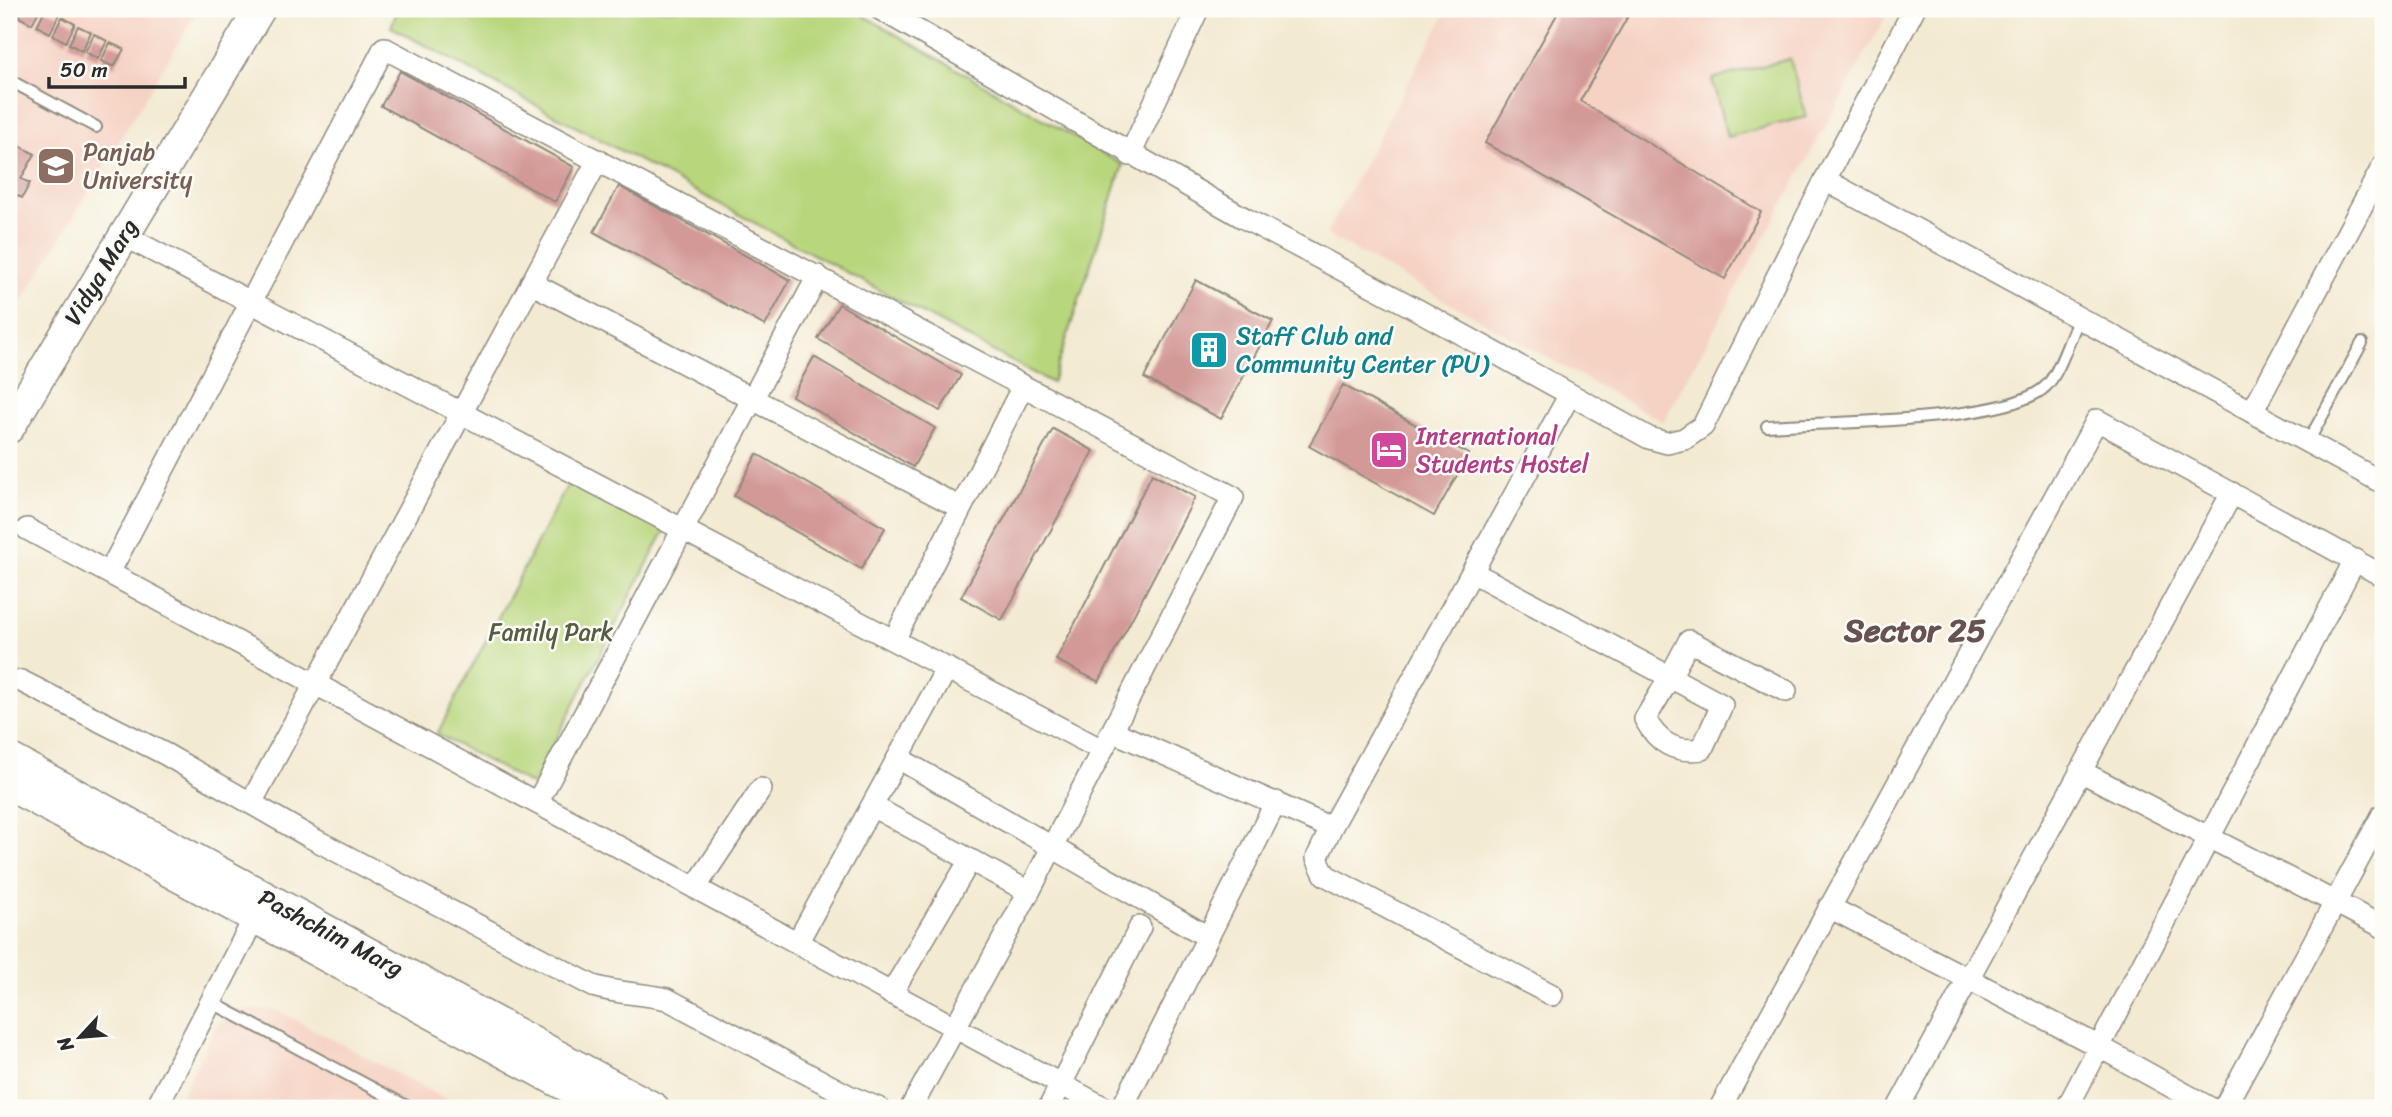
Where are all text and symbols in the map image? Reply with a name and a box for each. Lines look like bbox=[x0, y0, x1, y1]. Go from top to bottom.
scale bar bbox=[49, 46, 186, 90]
text: 50 m bbox=[60, 51, 108, 89]
place label: Panjab University bbox=[83, 131, 193, 201]
school or university icon: Panjab University bbox=[35, 145, 77, 187]
street label: Vidya Marg bbox=[52, 210, 150, 334]
place label: Staff Club and Community Center (PU) bbox=[1236, 315, 1490, 385]
building icon: Staff Club and Community Center (PU) bbox=[1188, 329, 1230, 371]
place label: International Students Hostel bbox=[1415, 415, 1590, 485]
hotel icon: International Students Hostel bbox=[1368, 429, 1410, 471]
district label: Sector 25 bbox=[1843, 602, 1987, 659]
park label: Family Park bbox=[489, 611, 614, 653]
street label: Pashchim Marg bbox=[251, 877, 411, 989]
north arrow bbox=[46, 1002, 116, 1072]
text: N bbox=[47, 1030, 83, 1058]

